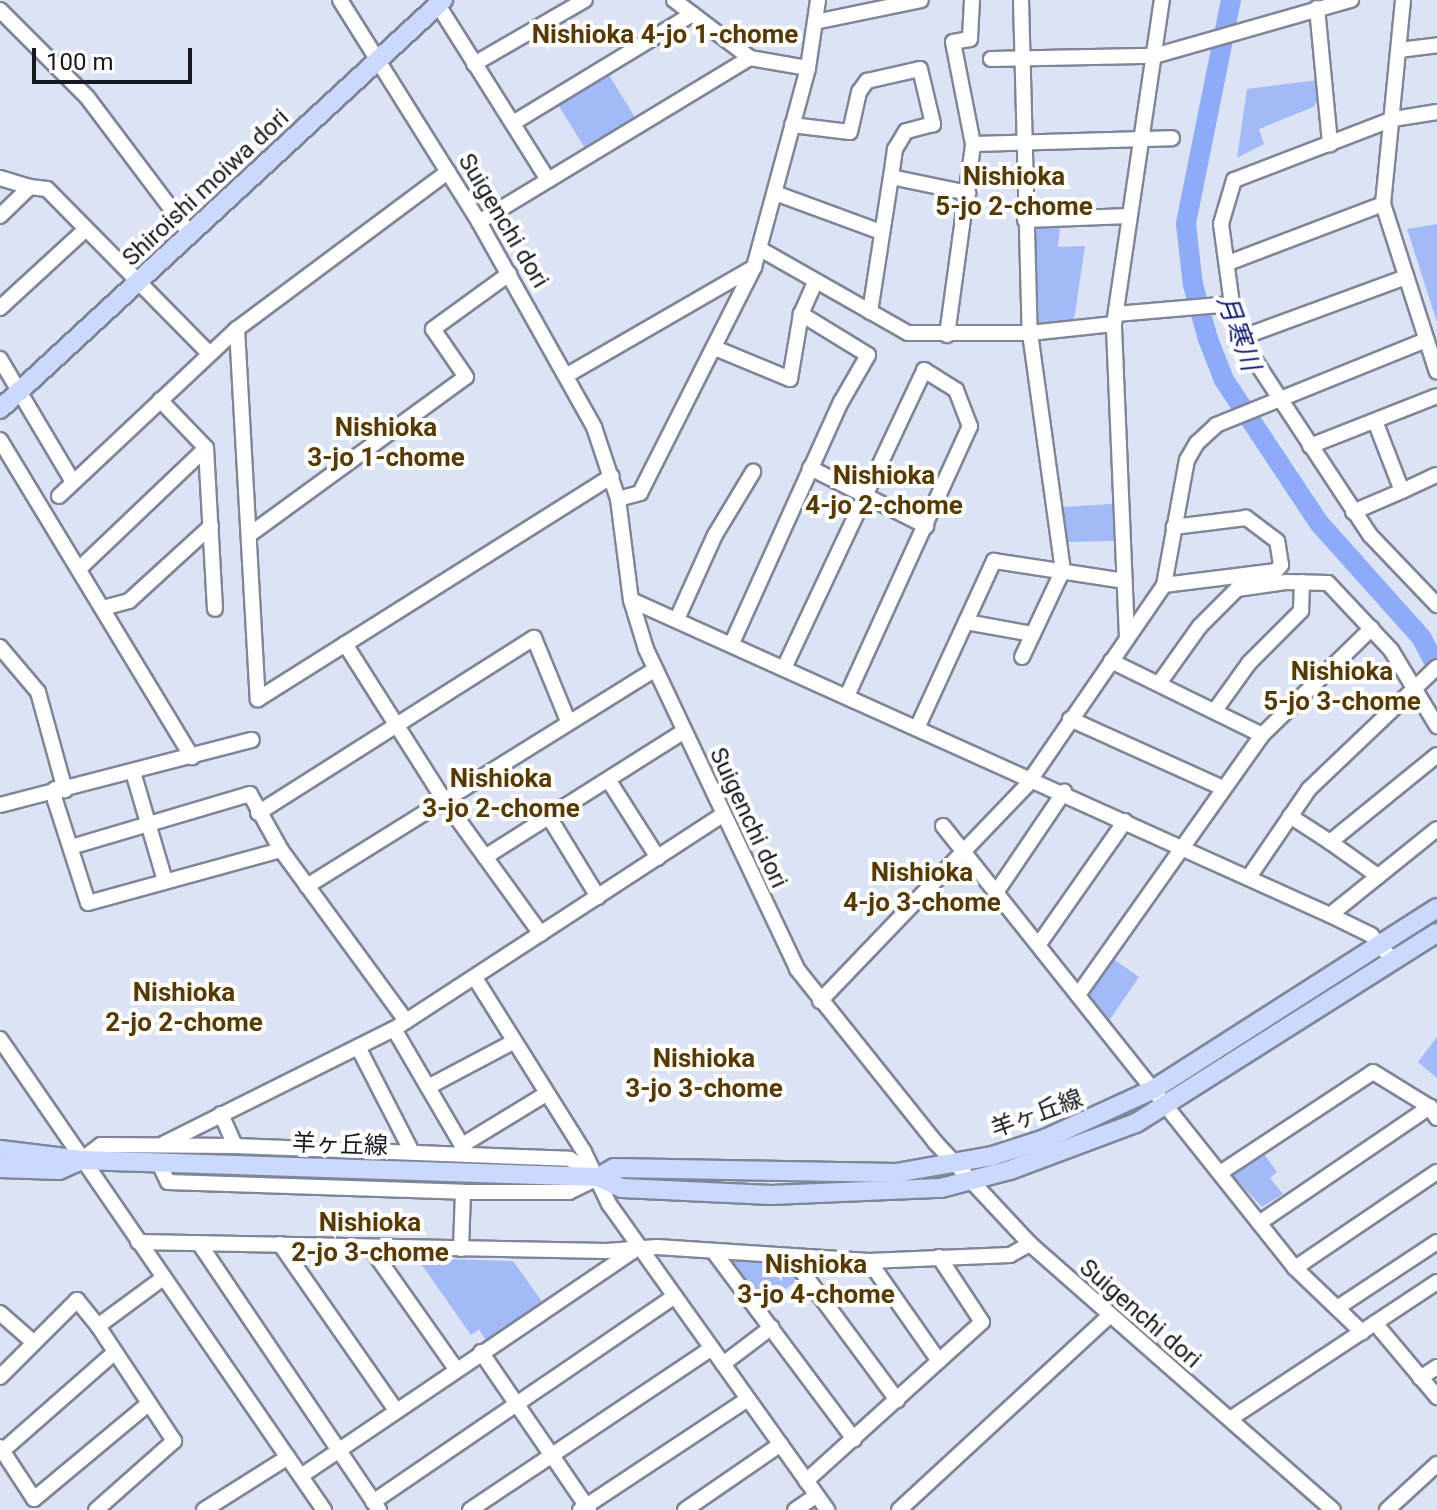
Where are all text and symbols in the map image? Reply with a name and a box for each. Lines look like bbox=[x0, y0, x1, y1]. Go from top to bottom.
district label: Nishioka 4-jo 1-chome bbox=[532, 19, 798, 51]
scale bar bbox=[36, 32, 196, 82]
text: 100 m bbox=[46, 48, 113, 76]
street label: Shiroishi moiwa dori bbox=[117, 103, 295, 273]
street label: Suigenchi dori bbox=[452, 149, 554, 293]
district label: Nishioka 5-jo 2-chome bbox=[935, 161, 1093, 222]
water label: 月寒川 bbox=[1210, 291, 1266, 375]
district label: Nishioka 3-jo 1-chome bbox=[307, 412, 465, 474]
district label: Nishioka 4-jo 2-chome bbox=[805, 460, 963, 522]
district label: Nishioka 5-jo 3-chome bbox=[1263, 656, 1421, 718]
street label: Suigenchi dori bbox=[703, 743, 793, 893]
district label: Nishioka 3-jo 2-chome bbox=[422, 763, 580, 824]
district label: Nishioka 4-jo 3-chome bbox=[843, 857, 1001, 918]
district label: Nishioka 2-jo 2-chome bbox=[105, 977, 263, 1038]
district label: Nishioka 3-jo 3-chome bbox=[625, 1043, 783, 1104]
street label: 羊ヶ丘線 bbox=[987, 1084, 1087, 1144]
street label: 羊ヶ丘線 bbox=[292, 1129, 388, 1161]
district label: Nishioka 2-jo 3-chome bbox=[291, 1207, 449, 1268]
district label: Nishioka 3-jo 4-chome bbox=[737, 1249, 895, 1310]
street label: Suigenchi dori bbox=[1073, 1253, 1207, 1375]

